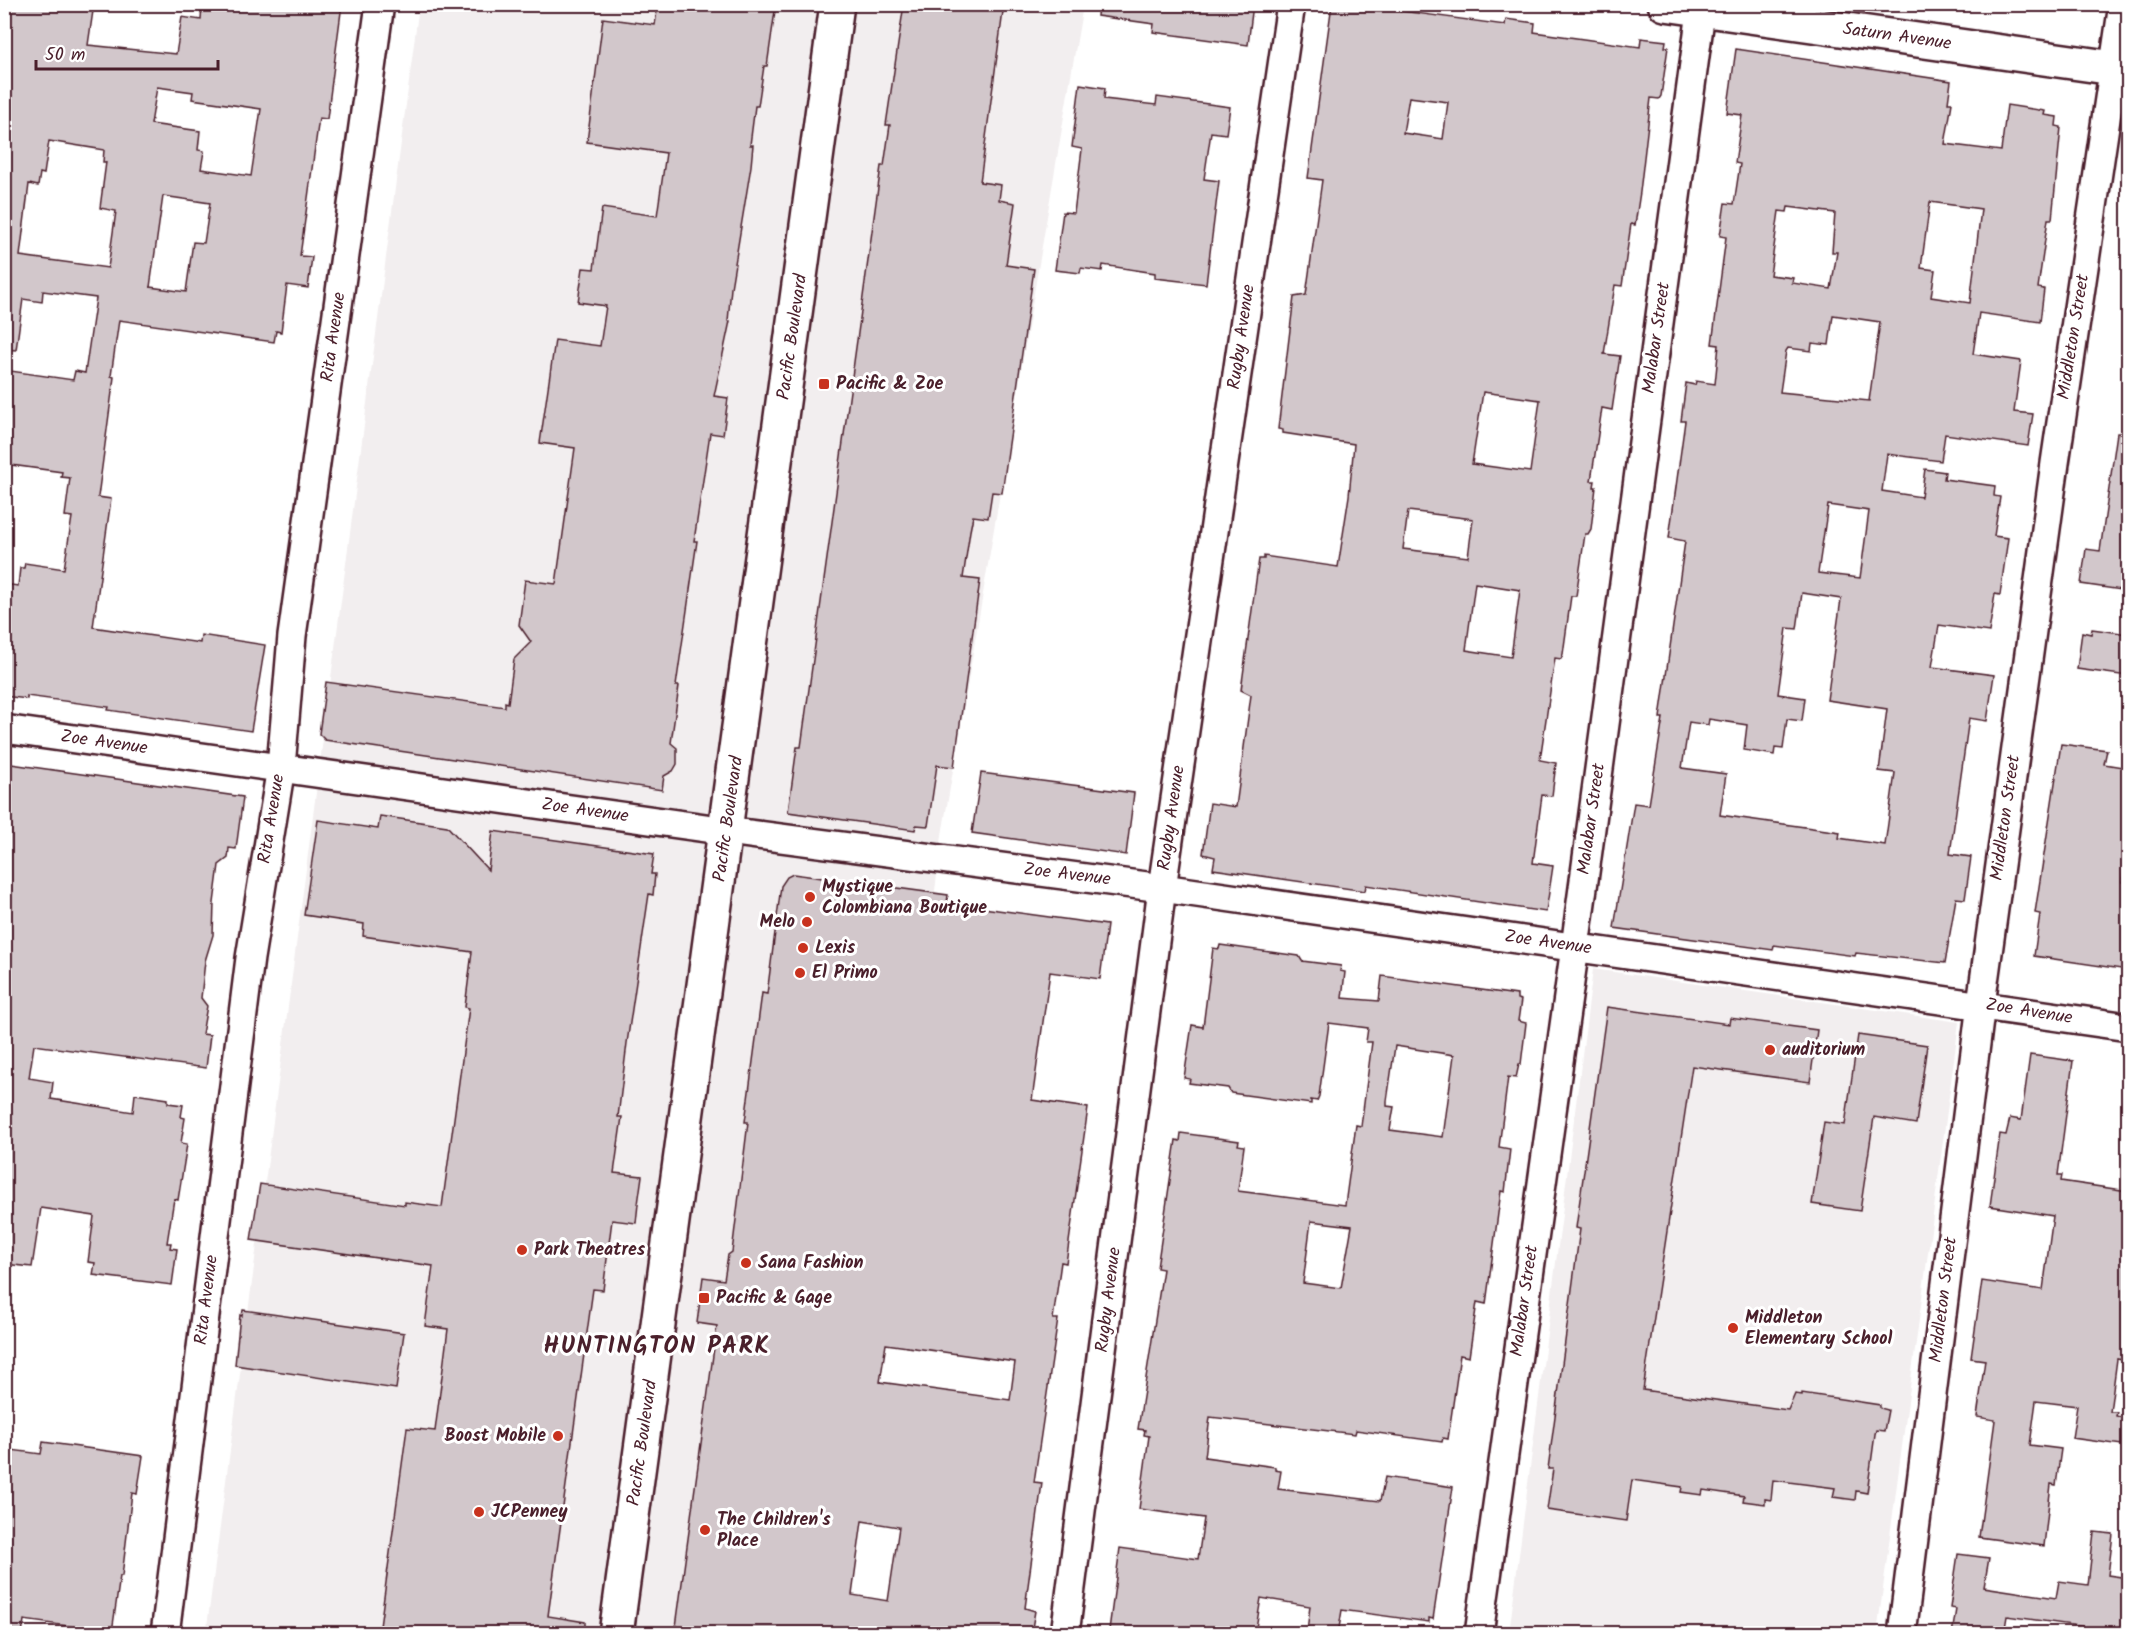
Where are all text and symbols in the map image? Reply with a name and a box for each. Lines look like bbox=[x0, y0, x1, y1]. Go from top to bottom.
street label: Saturn Avenue bbox=[1841, 15, 1953, 59]
scale bar bbox=[36, 33, 218, 71]
text: 50 m bbox=[45, 41, 85, 70]
street label: Pacific Boulevard bbox=[770, 271, 816, 402]
street label: Middleton Street bbox=[2050, 271, 2098, 402]
street label: Malabar Street bbox=[1635, 279, 1679, 396]
street label: Rugby Avenue bbox=[1220, 283, 1264, 391]
street label: Rita Avenue bbox=[313, 290, 355, 384]
place label: Pacific & Zoe bbox=[836, 370, 944, 399]
marker: Pacific & Zoe bbox=[817, 377, 831, 391]
street label: Zoe Avenue bbox=[59, 723, 149, 763]
street label: Middleton Street bbox=[1983, 752, 2029, 883]
street label: Pacific Boulevard bbox=[706, 753, 752, 884]
street label: Malabar Street bbox=[1570, 760, 1614, 877]
street label: Rugby Avenue bbox=[1150, 764, 1194, 872]
street label: Rita Avenue bbox=[251, 772, 293, 866]
street label: Zoe Avenue bbox=[540, 791, 630, 831]
street label: Zoe Avenue bbox=[1022, 855, 1112, 895]
place label: Mystique Colombiana Boutique bbox=[822, 873, 987, 923]
marker: Mystique Colombiana Boutique bbox=[803, 890, 817, 904]
place label: Melo bbox=[760, 908, 795, 937]
marker: Melo bbox=[800, 915, 814, 929]
street label: Zoe Avenue bbox=[1503, 923, 1593, 963]
place label: Lexis bbox=[815, 934, 856, 963]
marker: Lexis bbox=[796, 941, 810, 955]
place label: El Primo bbox=[812, 959, 878, 988]
marker: El Primo bbox=[793, 966, 807, 980]
street label: Zoe Avenue bbox=[1983, 991, 2075, 1033]
place label: auditorium bbox=[1782, 1036, 1866, 1065]
marker: auditorium bbox=[1763, 1043, 1777, 1057]
street label: Middleton Street bbox=[1922, 1234, 1966, 1365]
place label: Park Theatres bbox=[534, 1236, 646, 1265]
street label: Malabar Street bbox=[1503, 1242, 1547, 1359]
marker: Park Theatres bbox=[515, 1243, 529, 1257]
street label: Rugby Avenue bbox=[1088, 1246, 1130, 1354]
place label: Sana Fashion bbox=[758, 1249, 864, 1278]
street label: Rita Avenue bbox=[187, 1253, 227, 1347]
marker: Sana Fashion bbox=[739, 1256, 753, 1270]
place label: Pacific & Gage bbox=[716, 1284, 832, 1313]
marker: Pacific & Gage bbox=[697, 1291, 711, 1305]
place label: Middleton Elementary School bbox=[1745, 1304, 1892, 1354]
marker: Middleton Elementary School bbox=[1726, 1321, 1740, 1335]
district label: HUNTINGTON PARK bbox=[544, 1327, 770, 1366]
street label: Pacific Boulevard bbox=[620, 1377, 666, 1508]
place label: Boost Mobile bbox=[445, 1422, 546, 1451]
marker: Boost Mobile bbox=[551, 1429, 565, 1443]
place label: JCPenney bbox=[491, 1498, 568, 1527]
marker: JCPenney bbox=[472, 1505, 486, 1519]
place label: The Children's Place bbox=[717, 1506, 831, 1556]
marker: The Children's Place bbox=[698, 1523, 712, 1537]

